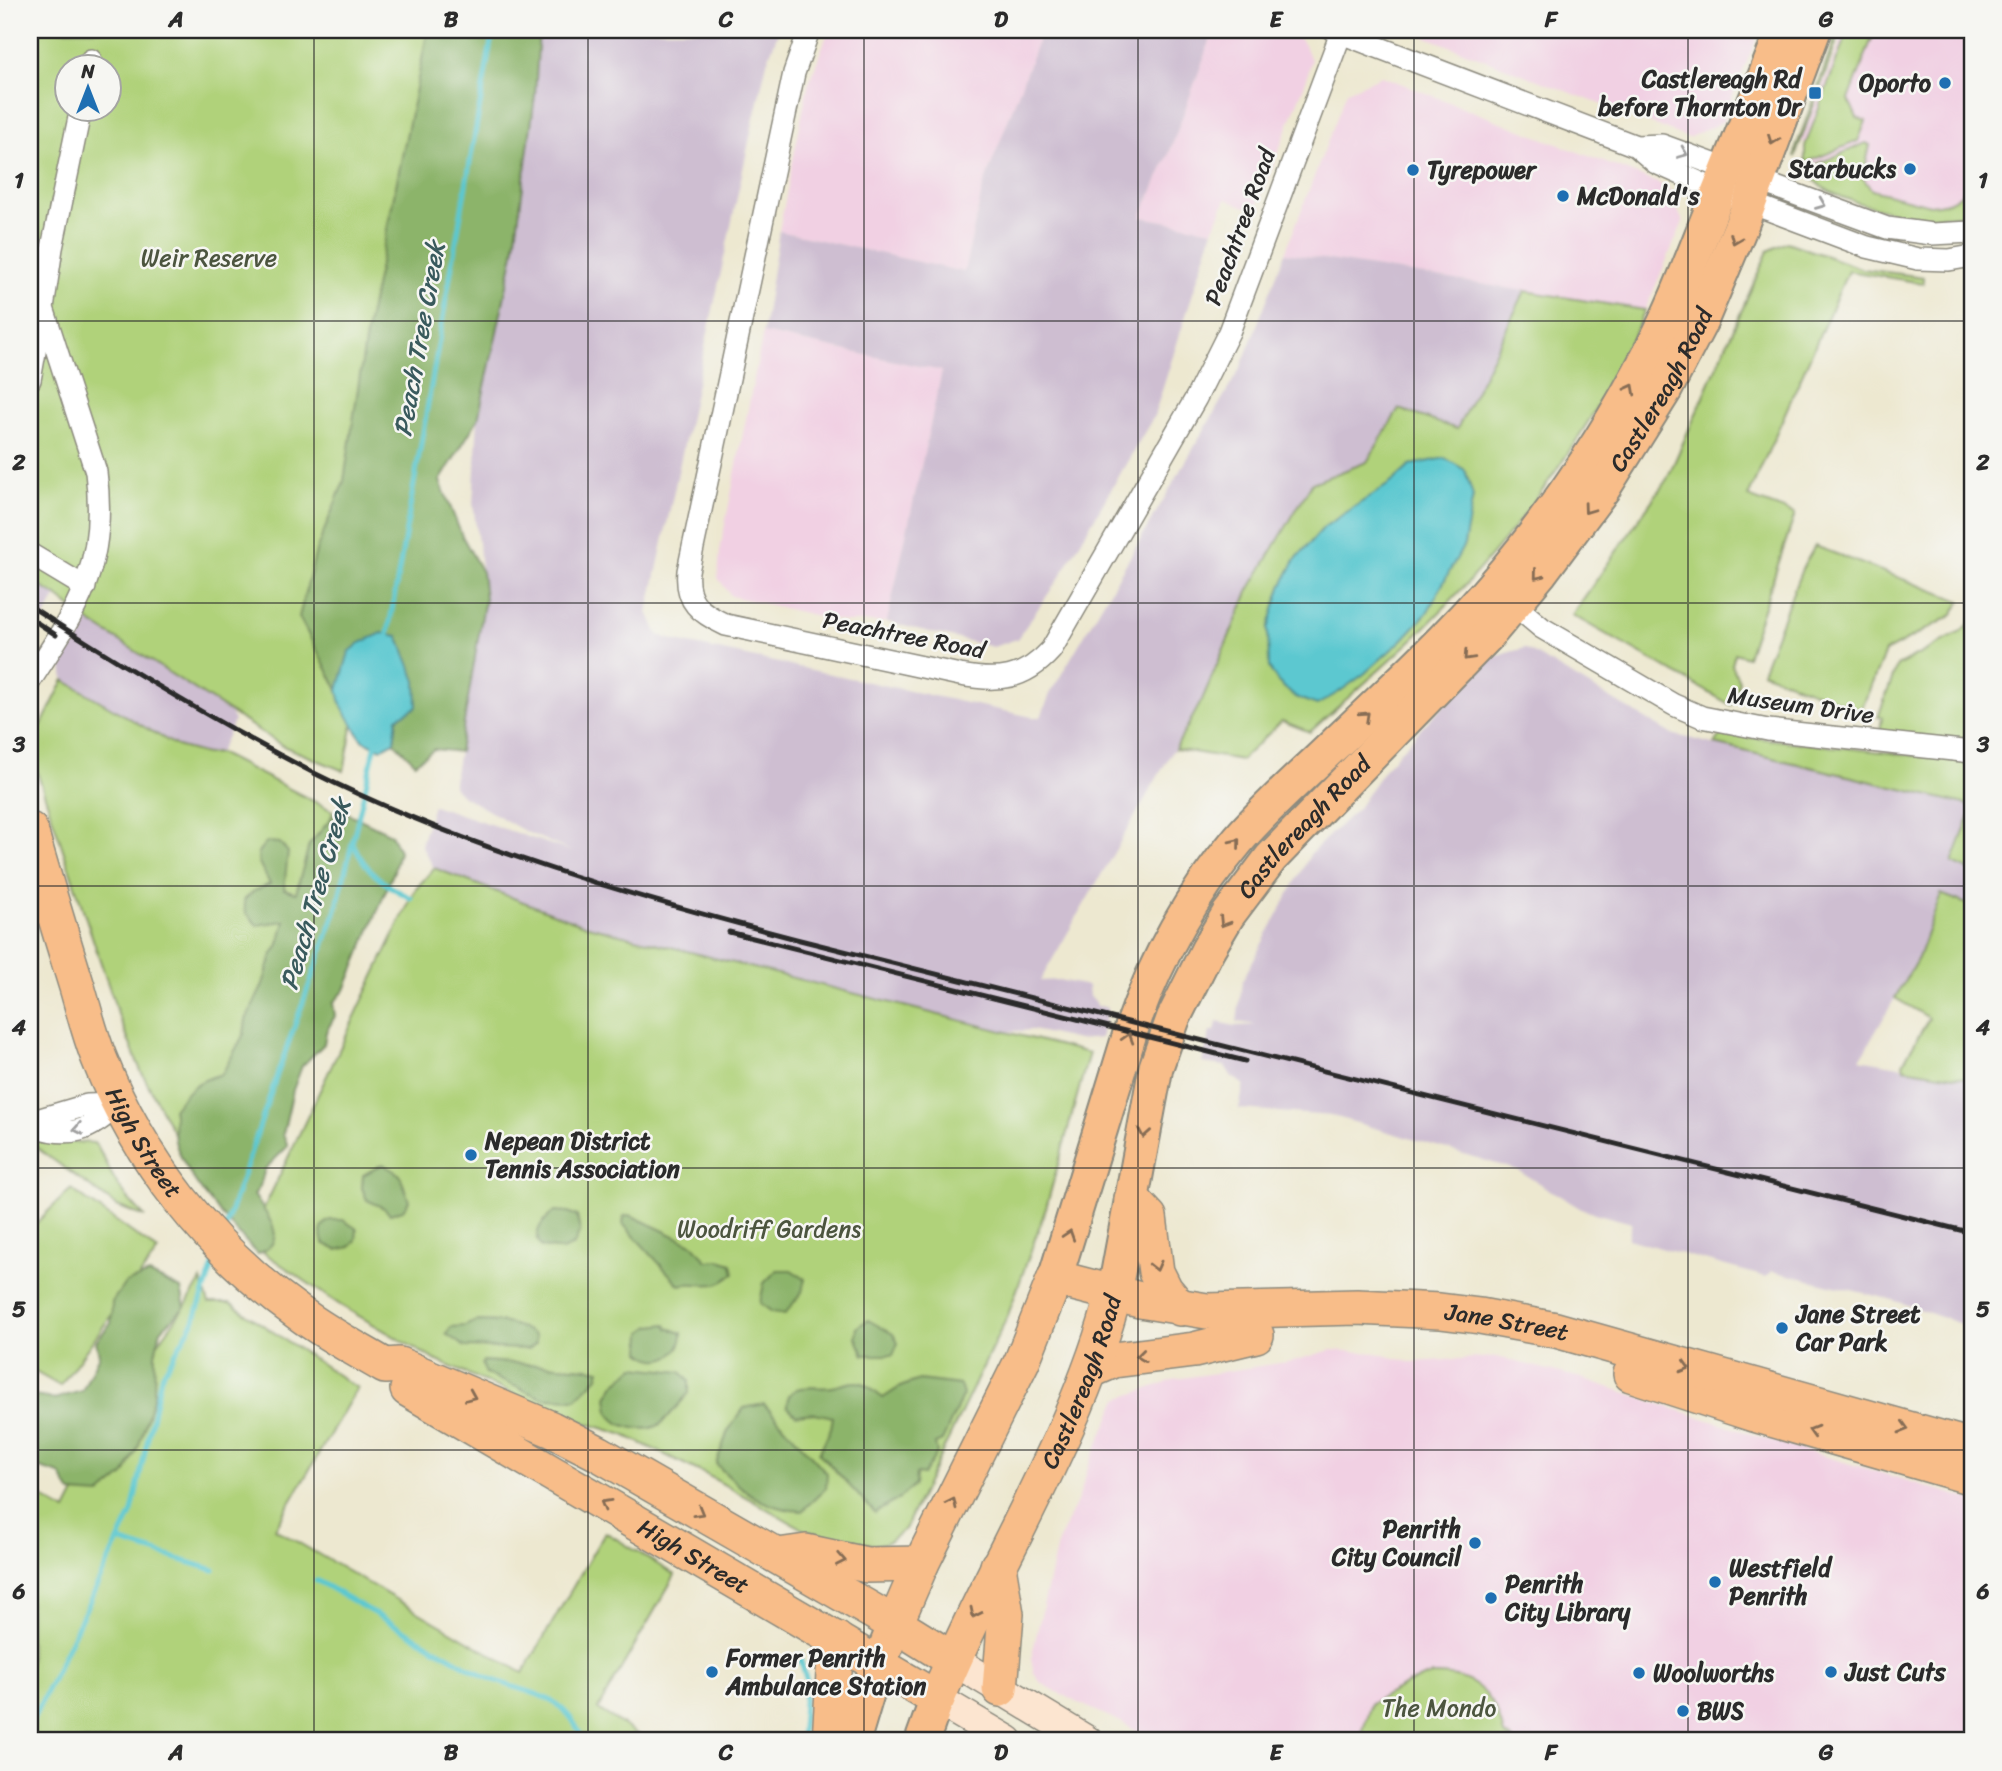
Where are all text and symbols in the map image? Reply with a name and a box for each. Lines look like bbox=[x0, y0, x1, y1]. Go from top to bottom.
text: A bbox=[167, 0, 184, 40]
text: B bbox=[444, 0, 459, 40]
text: C bbox=[718, 0, 734, 40]
text: D bbox=[994, 0, 1009, 40]
text: E bbox=[1270, 0, 1285, 40]
text: F bbox=[1544, 0, 1559, 40]
text: G bbox=[1818, 0, 1834, 40]
north arrow bbox=[52, 52, 122, 122]
text: N bbox=[80, 55, 95, 88]
place label: Castlereagh Rd before Thornton Dr bbox=[1597, 58, 1803, 128]
place label: Oporto bbox=[1859, 62, 1932, 104]
marker: Oporto bbox=[1937, 75, 1953, 91]
marker: Castlereagh Rd before Thornton Dr bbox=[1807, 85, 1823, 101]
one-way arrow bbox=[1767, 133, 1781, 145]
street label: Peachtree Road bbox=[1192, 140, 1289, 312]
one-way arrow bbox=[1676, 145, 1688, 159]
place label: Starbucks bbox=[1787, 148, 1897, 190]
place label: Tyrepower bbox=[1427, 149, 1538, 191]
text: 1 bbox=[14, 160, 24, 201]
text: 1 bbox=[1978, 160, 1988, 201]
marker: Starbucks bbox=[1902, 161, 1918, 177]
marker: Tyrepower bbox=[1405, 162, 1421, 178]
place label: McDonald's bbox=[1576, 175, 1701, 217]
marker: McDonald's bbox=[1555, 188, 1571, 204]
one-way arrow bbox=[1815, 196, 1827, 210]
one-way arrow bbox=[1730, 233, 1744, 245]
water label: Peach Tree Creek bbox=[379, 235, 459, 440]
park label: Weir Reserve bbox=[141, 237, 277, 279]
street label: Castlereagh Road bbox=[1598, 299, 1726, 481]
one-way arrow bbox=[1622, 384, 1636, 396]
text: 2 bbox=[11, 442, 26, 483]
text: 2 bbox=[1975, 442, 1990, 483]
one-way arrow bbox=[1584, 501, 1597, 514]
one-way arrow bbox=[1534, 568, 1547, 580]
street label: Peachtree Road bbox=[819, 599, 991, 672]
one-way arrow bbox=[1464, 647, 1477, 660]
street label: Museum Drive bbox=[1725, 674, 1877, 736]
one-way arrow bbox=[1356, 712, 1369, 725]
text: 3 bbox=[12, 724, 26, 765]
text: 3 bbox=[1976, 724, 1990, 765]
street label: Castlereagh Road bbox=[1226, 744, 1383, 908]
water label: Peach Tree Creek bbox=[266, 790, 365, 995]
one-way arrow bbox=[1228, 839, 1240, 852]
one-way arrow bbox=[1220, 914, 1233, 927]
text: 4 bbox=[11, 1007, 27, 1048]
text: 4 bbox=[1975, 1007, 1991, 1048]
one-way arrow bbox=[1120, 1033, 1135, 1045]
street label: High Street bbox=[93, 1080, 193, 1208]
place label: Nepean District Tennis Association bbox=[484, 1120, 680, 1190]
one-way arrow bbox=[72, 1121, 84, 1136]
one-way arrow bbox=[1137, 1127, 1152, 1139]
marker: Nepean District Tennis Association bbox=[463, 1147, 479, 1163]
park label: Woodriff Gardens bbox=[677, 1208, 861, 1250]
one-way arrow bbox=[1060, 1229, 1075, 1241]
one-way arrow bbox=[1148, 1260, 1162, 1272]
street label: Castlereagh Road bbox=[1029, 1288, 1134, 1476]
text: 5 bbox=[12, 1289, 26, 1330]
text: 5 bbox=[1976, 1289, 1990, 1330]
street label: Jane Street bbox=[1442, 1291, 1574, 1354]
place label: Jane Street Car Park bbox=[1794, 1293, 1921, 1363]
marker: Jane Street Car Park bbox=[1774, 1320, 1790, 1336]
one-way arrow bbox=[1135, 1348, 1146, 1363]
one-way arrow bbox=[1679, 1358, 1691, 1373]
one-way arrow bbox=[465, 1387, 477, 1401]
one-way arrow bbox=[1898, 1419, 1910, 1434]
one-way arrow bbox=[1807, 1425, 1819, 1439]
one-way arrow bbox=[943, 1498, 957, 1510]
one-way arrow bbox=[600, 1499, 613, 1512]
one-way arrow bbox=[691, 1504, 704, 1517]
street label: High Street bbox=[629, 1507, 758, 1606]
place label: Penrith City Council bbox=[1331, 1508, 1462, 1578]
marker: Penrith City Council bbox=[1467, 1535, 1483, 1551]
place label: Westfield Penrith bbox=[1729, 1547, 1833, 1617]
one-way arrow bbox=[835, 1551, 847, 1566]
place label: Penrith City Library bbox=[1504, 1563, 1631, 1633]
text: 6 bbox=[11, 1571, 26, 1612]
text: 6 bbox=[1975, 1571, 1990, 1612]
marker: Westfield Penrith bbox=[1707, 1574, 1723, 1590]
marker: Penrith City Library bbox=[1483, 1590, 1499, 1606]
one-way arrow bbox=[969, 1606, 983, 1618]
place label: Former Penrith Ambulance Station bbox=[725, 1637, 926, 1707]
place label: Just Cuts bbox=[1843, 1651, 1946, 1693]
place label: Woolworths bbox=[1653, 1652, 1775, 1694]
marker: Former Penrith Ambulance Station bbox=[704, 1664, 720, 1680]
marker: Just Cuts bbox=[1823, 1664, 1839, 1680]
marker: Woolworths bbox=[1631, 1665, 1647, 1681]
park label: The Mondo bbox=[1382, 1687, 1496, 1729]
place label: BWS bbox=[1697, 1690, 1744, 1732]
marker: BWS bbox=[1675, 1703, 1691, 1719]
text: A bbox=[167, 1732, 184, 1771]
text: B bbox=[444, 1732, 459, 1771]
text: C bbox=[718, 1732, 734, 1771]
text: D bbox=[994, 1732, 1009, 1771]
text: E bbox=[1270, 1732, 1285, 1771]
text: F bbox=[1544, 1732, 1559, 1771]
text: G bbox=[1818, 1732, 1834, 1771]

